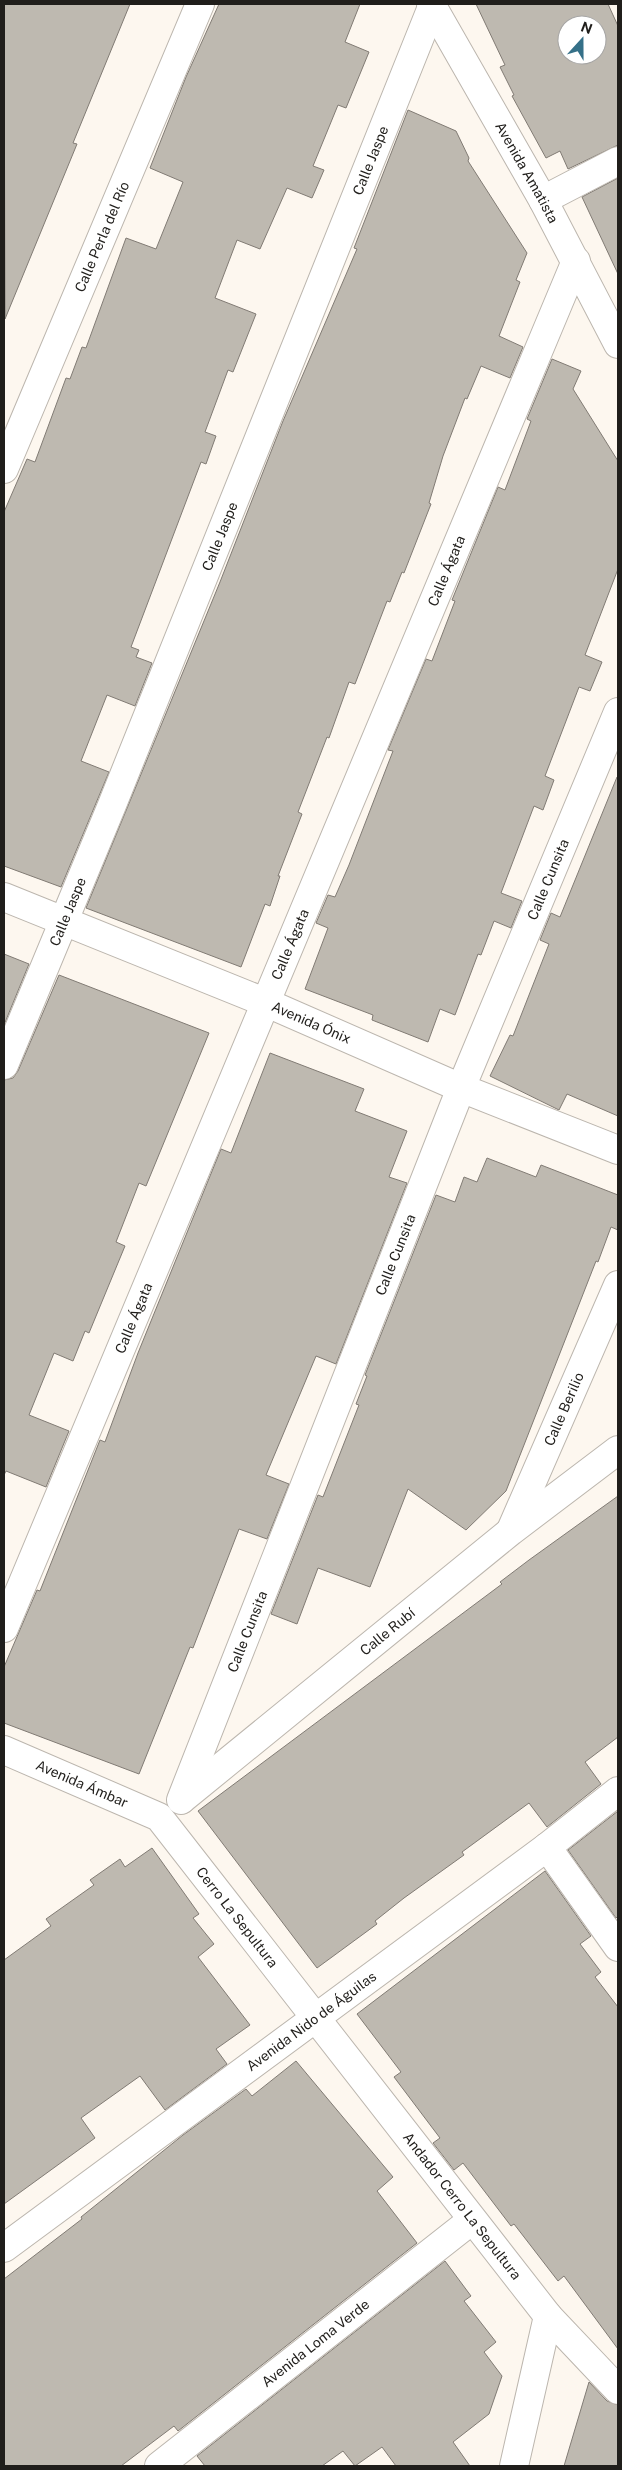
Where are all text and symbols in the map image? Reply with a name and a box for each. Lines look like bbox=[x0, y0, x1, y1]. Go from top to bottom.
north arrow bbox=[557, 15, 607, 65]
text: N bbox=[579, 18, 595, 37]
street label: Avenida Amatista bbox=[492, 119, 562, 226]
street label: Calle Jaspe bbox=[349, 124, 392, 197]
street label: Calle Perla del Río bbox=[71, 179, 132, 294]
street label: Calle Jaspe bbox=[199, 499, 241, 573]
street label: Calle Ágata bbox=[424, 533, 468, 609]
street label: Calle Cunsita bbox=[524, 837, 572, 922]
street label: Calle Jaspe bbox=[46, 875, 89, 948]
street label: Calle Ágata bbox=[268, 907, 312, 982]
street label: Avenida Ónix bbox=[269, 998, 353, 1047]
street label: Calle Cunsita bbox=[372, 1212, 419, 1298]
street label: Calle Ágata bbox=[112, 1280, 156, 1356]
street label: Calle Berilio bbox=[541, 1370, 587, 1448]
street label: Calle Cunsita bbox=[224, 1589, 270, 1675]
street label: Calle Rubí bbox=[357, 1604, 419, 1659]
street label: Avenida Ámbar bbox=[34, 1757, 130, 1811]
street label: Cerro La Sepultura bbox=[193, 1864, 281, 1971]
street label: Avenida Nido de Águilas bbox=[243, 1968, 379, 2074]
street label: Andador Cerro La Sepultura bbox=[400, 2129, 525, 2283]
street label: Avenida Loma Verde bbox=[259, 2296, 372, 2390]

